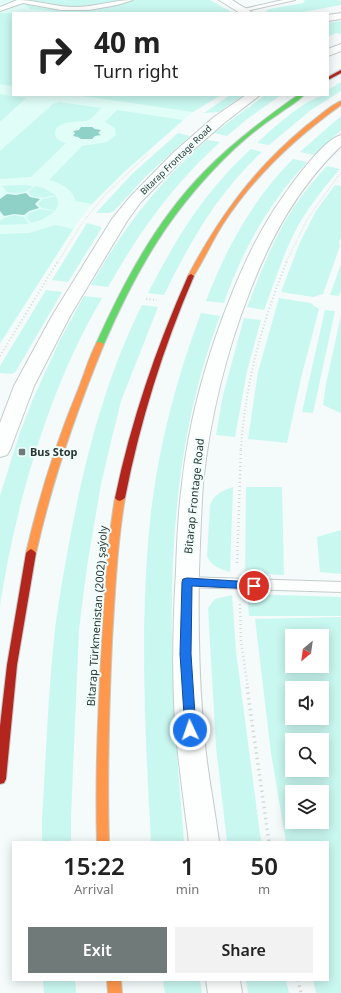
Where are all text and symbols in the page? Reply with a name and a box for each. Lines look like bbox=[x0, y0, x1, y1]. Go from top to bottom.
text: 40 m bbox=[94, 23, 161, 61]
icon: right bbox=[28, 28, 80, 80]
text: Turn right bbox=[94, 59, 178, 83]
street label: Bitarap Frontage Road bbox=[137, 122, 214, 197]
street label: Bitarap Frontage Road bbox=[180, 437, 207, 554]
place label: Bus Stop bbox=[30, 444, 78, 459]
marker: Bus Stop bbox=[17, 447, 27, 457]
street label: Bitarap Türkmenistan (2002) şaýoly bbox=[83, 525, 110, 707]
pin bbox=[237, 569, 271, 603]
icon: arrive bbox=[243, 575, 265, 597]
north arrow bbox=[285, 629, 329, 673]
map controls bbox=[285, 629, 329, 829]
button: sound bbox=[285, 681, 329, 725]
position arrow bbox=[169, 709, 211, 751]
button: search bbox=[285, 733, 329, 777]
button: layers bbox=[285, 785, 329, 829]
text: 15:22 bbox=[63, 849, 125, 882]
text: 1 bbox=[181, 849, 194, 882]
text: 50 bbox=[250, 849, 278, 882]
text: Arrival bbox=[74, 880, 114, 898]
text: min bbox=[176, 880, 199, 898]
text: m bbox=[258, 880, 270, 898]
button: Exit bbox=[28, 927, 167, 973]
button: Share bbox=[175, 927, 313, 973]

